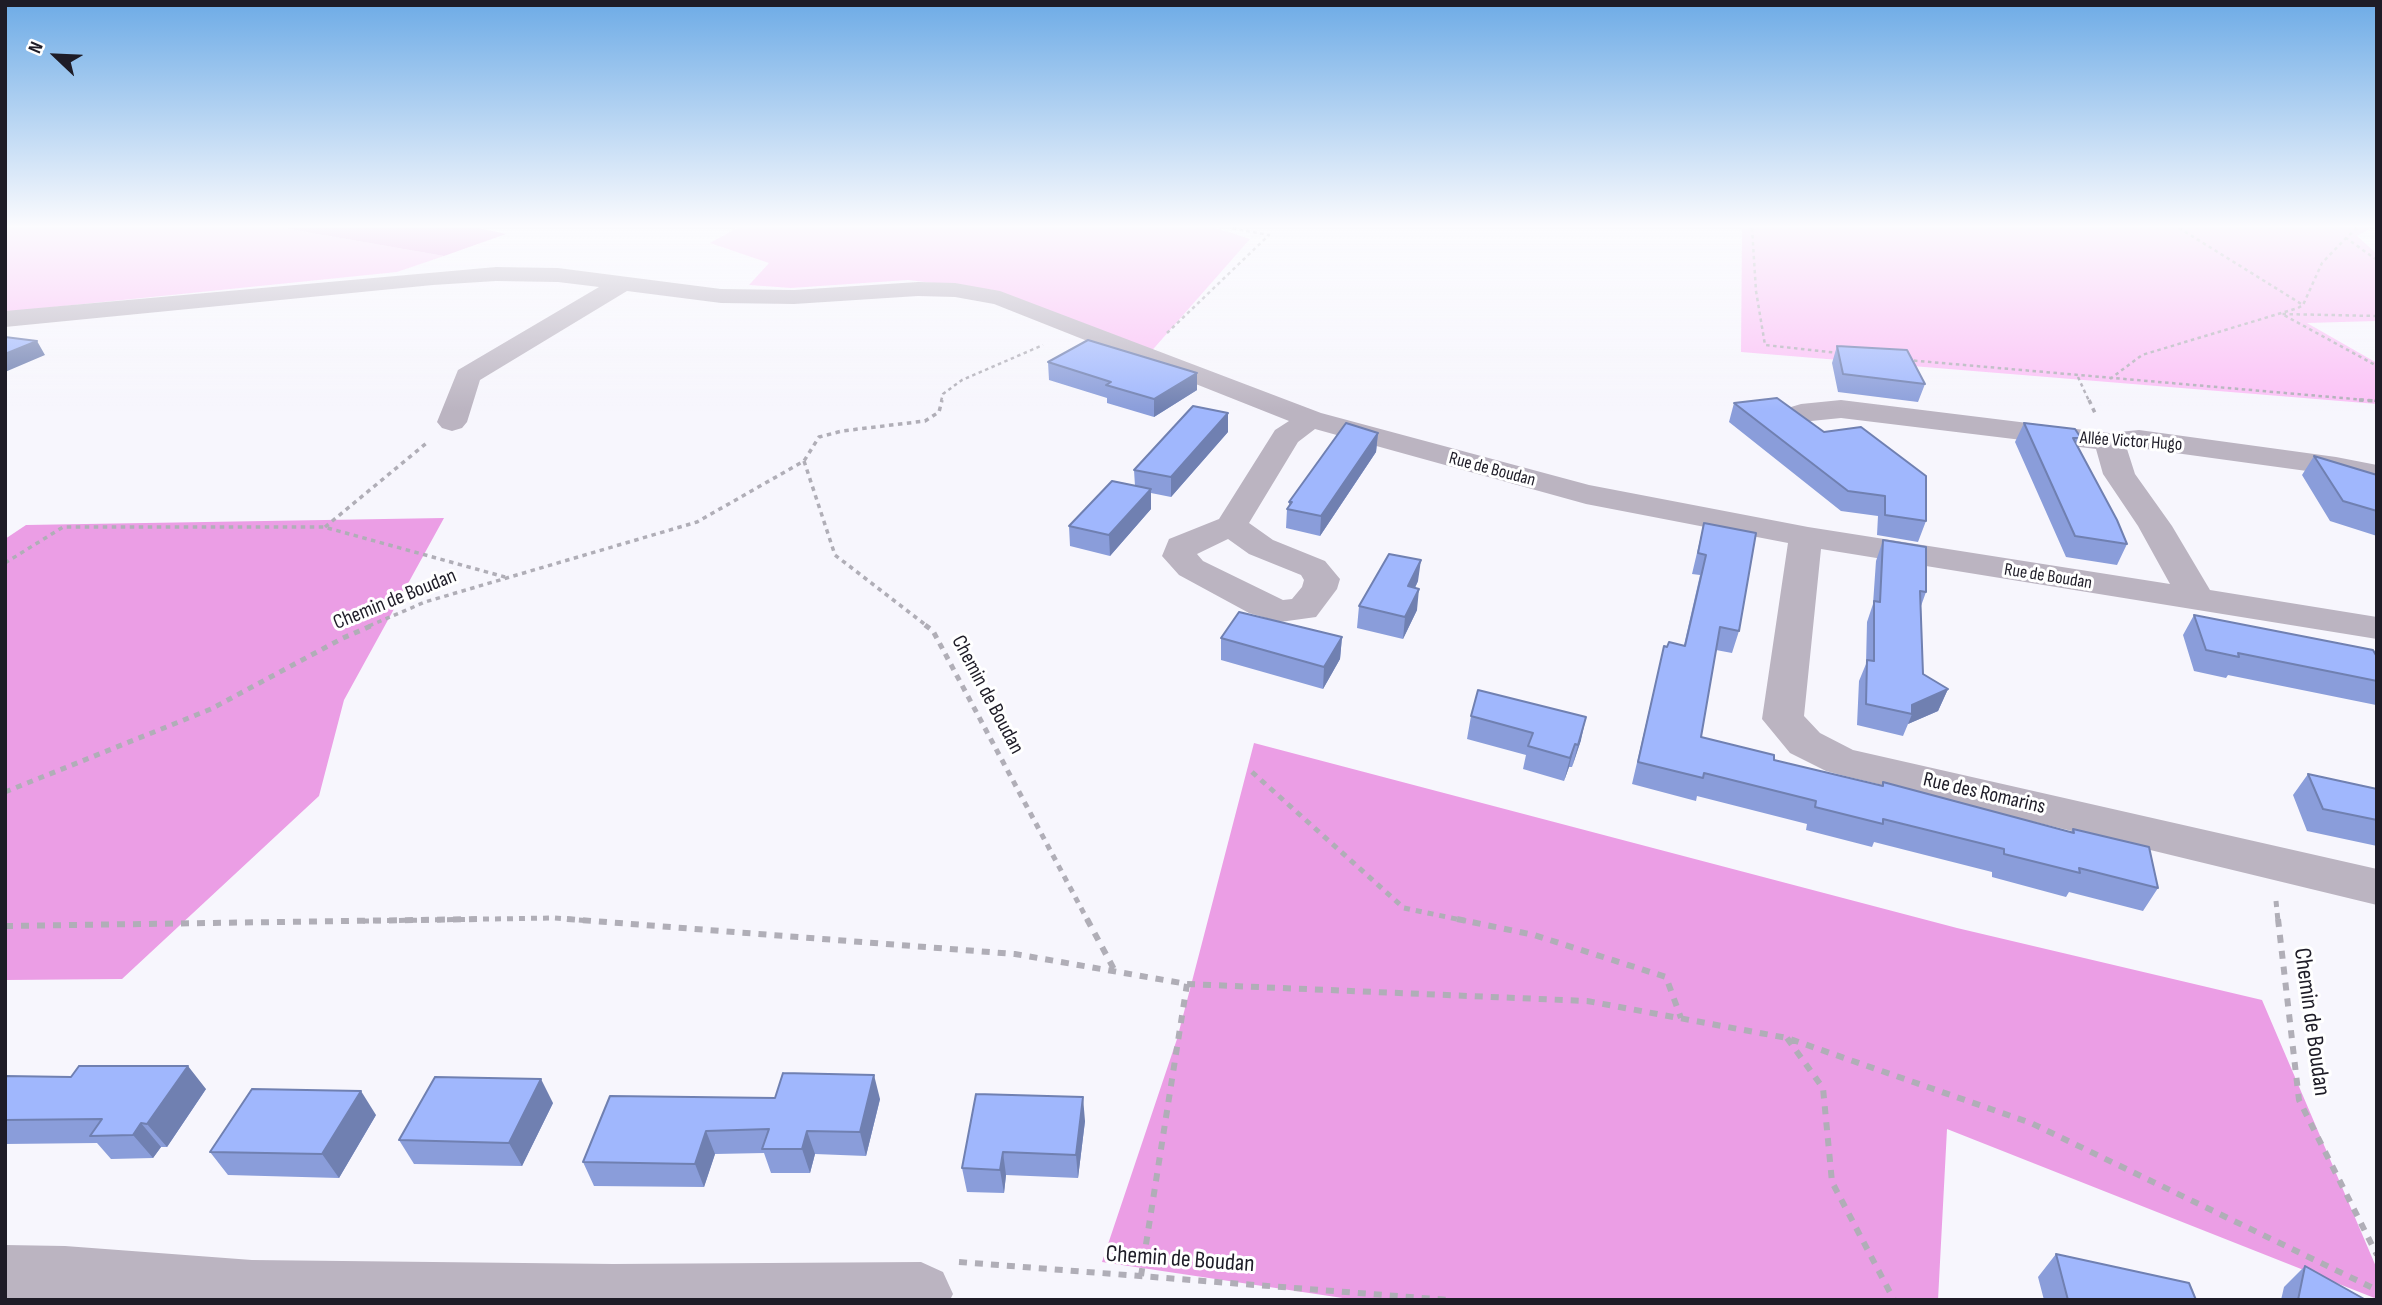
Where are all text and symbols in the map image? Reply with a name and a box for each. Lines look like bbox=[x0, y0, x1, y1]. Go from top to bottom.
north arrow bbox=[21, 21, 91, 91]
text: N bbox=[24, 38, 49, 57]
street label: Allée Victor Hugo bbox=[2079, 428, 2183, 456]
street label: Rue de Boudan bbox=[1446, 448, 1538, 492]
street label: Rue de Boudan bbox=[2003, 559, 2093, 595]
street label: Chemin de Boudan bbox=[330, 564, 460, 636]
street label: Chemin de Boudan bbox=[945, 631, 1029, 759]
street label: Rue des Romarins bbox=[1920, 768, 2048, 820]
street label: Chemin de Boudan bbox=[2286, 946, 2336, 1098]
street label: Chemin de Boudan bbox=[1105, 1240, 1255, 1280]

